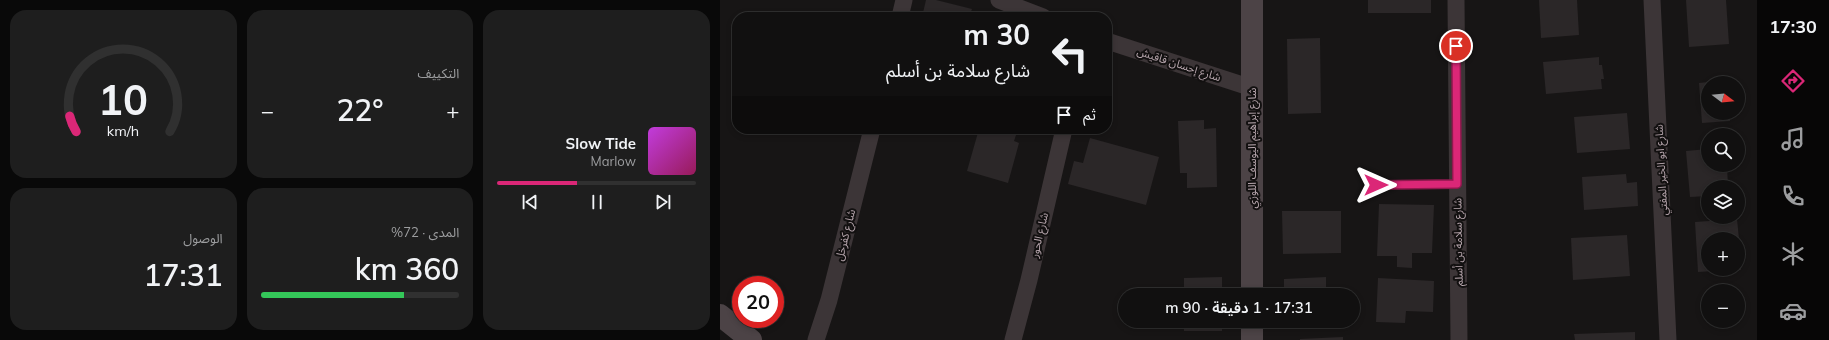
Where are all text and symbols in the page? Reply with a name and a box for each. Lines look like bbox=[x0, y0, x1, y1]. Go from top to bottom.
text: 17:30 bbox=[1769, 15, 1817, 38]
text: 30 m bbox=[964, 17, 1030, 52]
icon: left bbox=[1044, 28, 1096, 80]
pin bbox=[1439, 29, 1473, 63]
icon: arrive bbox=[1445, 35, 1467, 57]
street label: شارع إحسان قاقيش bbox=[1135, 44, 1223, 85]
text: شارع سلامة بن أسلم bbox=[886, 59, 1030, 82]
text: التكييف bbox=[417, 65, 459, 81]
icon: directions bbox=[1779, 67, 1807, 95]
text: 10 bbox=[98, 73, 148, 125]
north arrow bbox=[1701, 76, 1745, 120]
map controls bbox=[1701, 76, 1745, 328]
street label: شارع إبراهيم اليوسف اللوزي bbox=[1245, 87, 1262, 208]
text: 22° bbox=[336, 91, 384, 129]
text: − bbox=[261, 97, 274, 125]
text: + bbox=[446, 97, 459, 125]
icon: arrive bbox=[1053, 104, 1075, 126]
text: ثم bbox=[1083, 105, 1096, 124]
text: km/h bbox=[107, 121, 140, 139]
street label: شارع ابو الخير المفتي bbox=[1652, 124, 1673, 216]
icon: music bbox=[1779, 125, 1807, 153]
button: search bbox=[1701, 128, 1745, 172]
text: Slow Tide bbox=[566, 134, 636, 153]
text: Marlow bbox=[591, 153, 636, 169]
position arrow bbox=[1355, 164, 1397, 206]
button: layers bbox=[1701, 180, 1745, 224]
icon: phone bbox=[1779, 182, 1807, 210]
icon: previous bbox=[519, 191, 541, 213]
icon: pause bbox=[586, 191, 608, 213]
icon: next bbox=[652, 191, 674, 213]
street label: شارع سلامة بن أسلم bbox=[1450, 197, 1468, 286]
street label: شارع كفرخل bbox=[832, 207, 859, 263]
street label: شارع الحور bbox=[1027, 211, 1052, 260]
text: المدى · 72% bbox=[391, 224, 459, 240]
text: الوصول bbox=[183, 230, 223, 246]
button: + bbox=[1701, 232, 1745, 276]
icon: climate bbox=[1779, 240, 1807, 268]
text: 360 km bbox=[355, 250, 459, 288]
text: 17:31 bbox=[144, 256, 223, 294]
speed limit sign: 20 bbox=[732, 276, 784, 328]
button: − bbox=[1701, 284, 1745, 328]
icon: car bbox=[1779, 297, 1807, 325]
text: 17:31 · 1 دقيقة · 90 m bbox=[1165, 298, 1313, 317]

